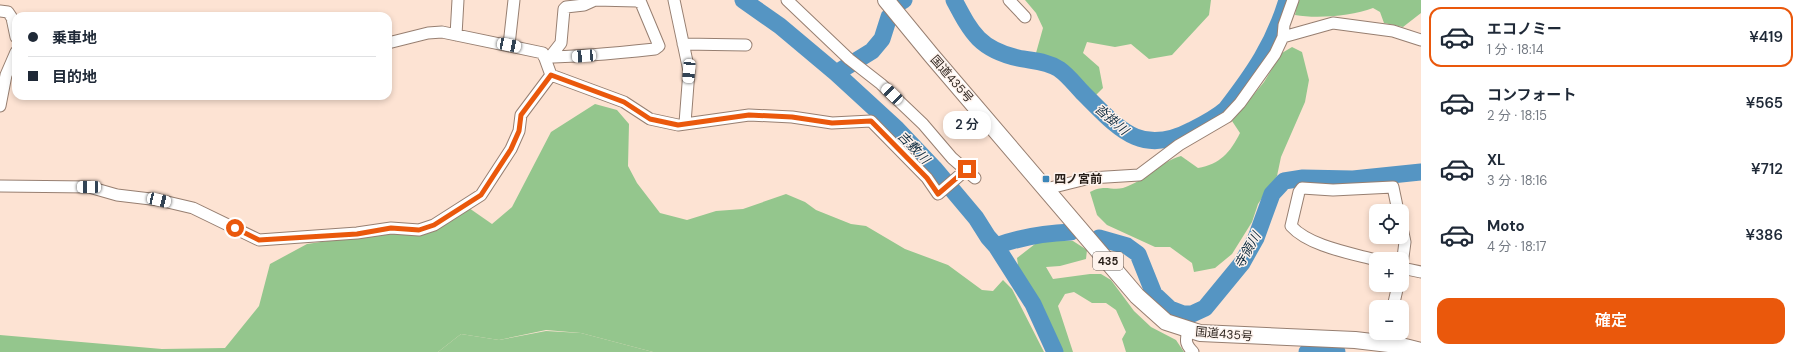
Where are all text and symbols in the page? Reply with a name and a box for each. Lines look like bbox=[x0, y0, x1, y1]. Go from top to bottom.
icon: car bbox=[1439, 19, 1475, 55]
text: エコノミー bbox=[1487, 19, 1562, 39]
text: ¥419 bbox=[1749, 27, 1783, 47]
text: 乗車地 bbox=[52, 28, 97, 48]
car bbox=[496, 37, 522, 53]
text: 1 分 · 18:14 bbox=[1487, 41, 1544, 58]
car bbox=[572, 49, 596, 63]
street label: 国道435号 bbox=[927, 52, 977, 106]
car bbox=[682, 59, 696, 83]
text: 目的地 bbox=[52, 67, 97, 87]
car bbox=[879, 81, 905, 107]
icon: car bbox=[1439, 85, 1475, 121]
text: コンフォート bbox=[1487, 85, 1577, 105]
text: ¥565 bbox=[1746, 93, 1783, 113]
water label: 沓掛川 bbox=[1091, 100, 1133, 140]
text: 2 分 · 18:15 bbox=[1487, 107, 1547, 124]
callout: 2 分 bbox=[943, 111, 991, 139]
text: 2 分 bbox=[955, 116, 979, 133]
water label: 吉敷川 bbox=[894, 127, 935, 169]
text: XL bbox=[1487, 150, 1505, 170]
icon: car bbox=[1439, 151, 1475, 187]
text: ¥712 bbox=[1751, 159, 1783, 179]
route end bbox=[958, 160, 976, 178]
place label: 四ノ宮前 bbox=[1054, 171, 1102, 187]
text: 3 分 · 18:16 bbox=[1487, 172, 1547, 189]
marker: 四ノ宮前 bbox=[1041, 174, 1051, 184]
car bbox=[77, 181, 101, 193]
car bbox=[146, 191, 172, 209]
map controls bbox=[1369, 204, 1409, 340]
button: locate bbox=[1369, 204, 1409, 244]
text: Moto bbox=[1487, 216, 1525, 236]
icon: car bbox=[1439, 217, 1475, 253]
route start bbox=[226, 219, 244, 237]
text: ¥386 bbox=[1746, 225, 1783, 245]
water label: 寺領川 bbox=[1230, 227, 1266, 271]
text: 4 分 · 18:17 bbox=[1487, 238, 1546, 255]
road number: 435 bbox=[1093, 252, 1123, 270]
button: + bbox=[1369, 252, 1409, 292]
button: 確定 bbox=[1437, 298, 1785, 344]
button: − bbox=[1369, 300, 1409, 340]
street label: 国道435号 bbox=[1195, 324, 1253, 344]

